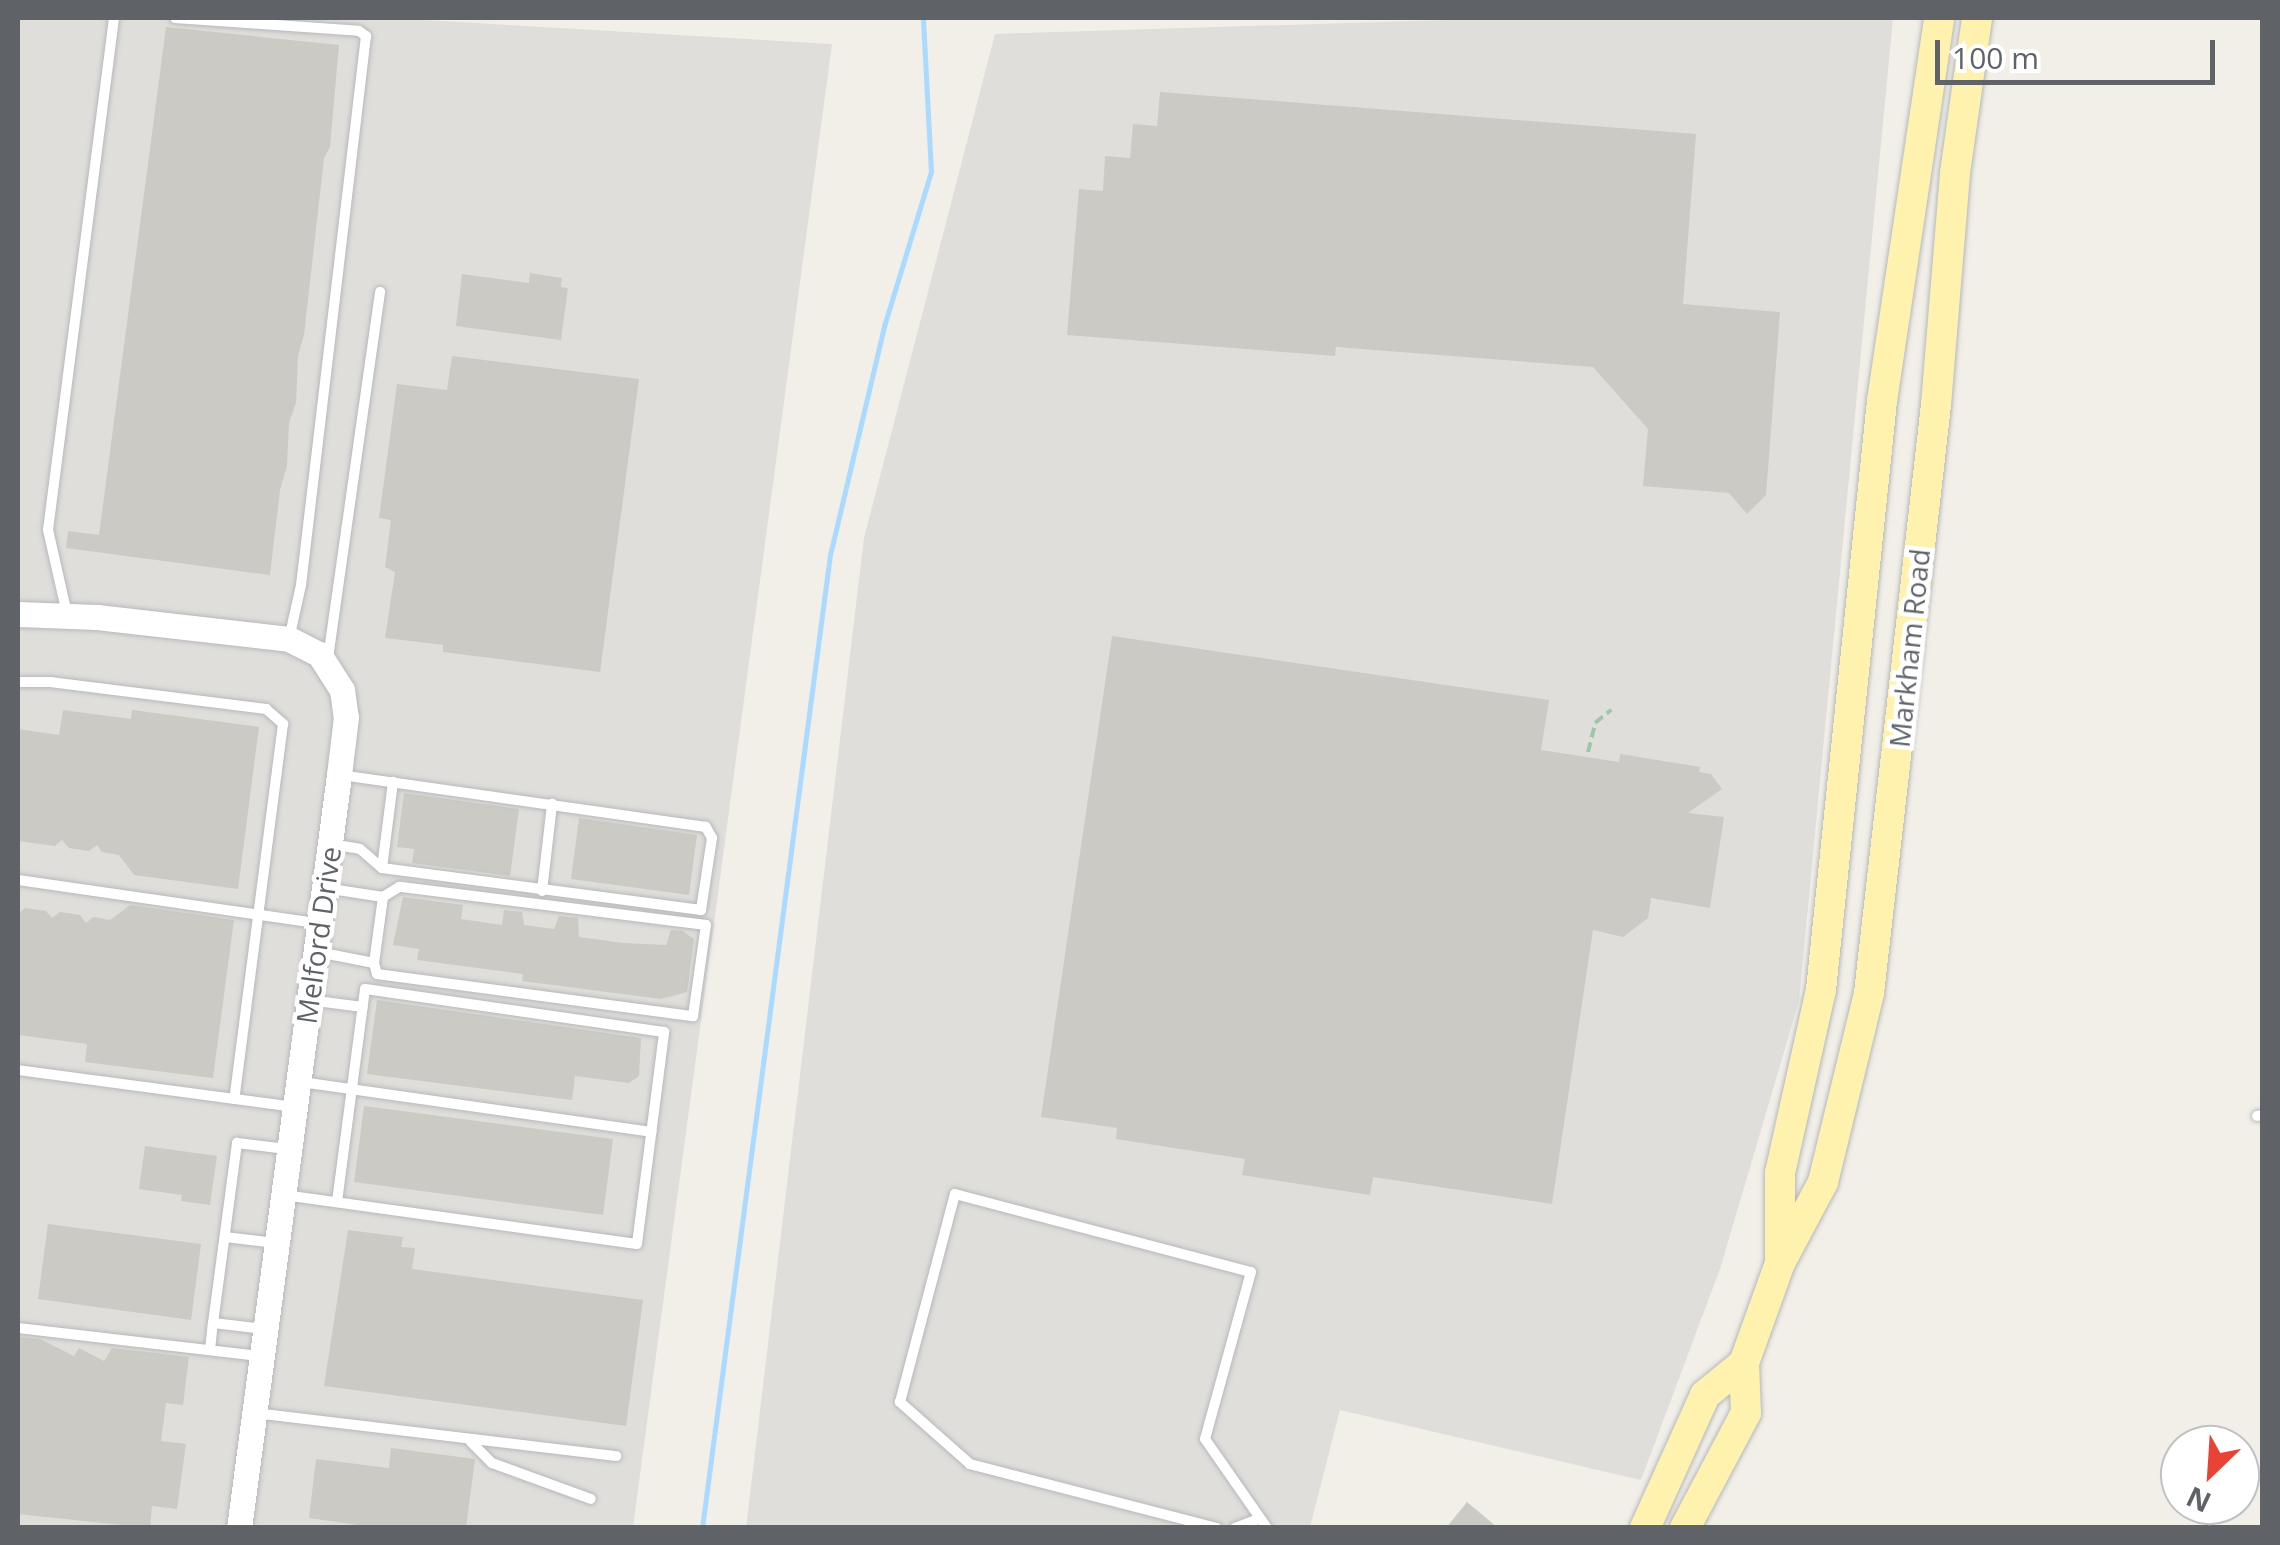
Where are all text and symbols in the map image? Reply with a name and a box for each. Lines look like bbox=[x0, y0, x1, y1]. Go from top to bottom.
scale bar bbox=[1940, 20, 2220, 82]
text: 100 m bbox=[1952, 37, 2039, 78]
street label: Markham Road bbox=[1882, 547, 1936, 749]
street label: Melford Drive bbox=[289, 844, 347, 1026]
north arrow bbox=[2160, 1425, 2260, 1525]
text: N bbox=[2180, 1478, 2217, 1522]

